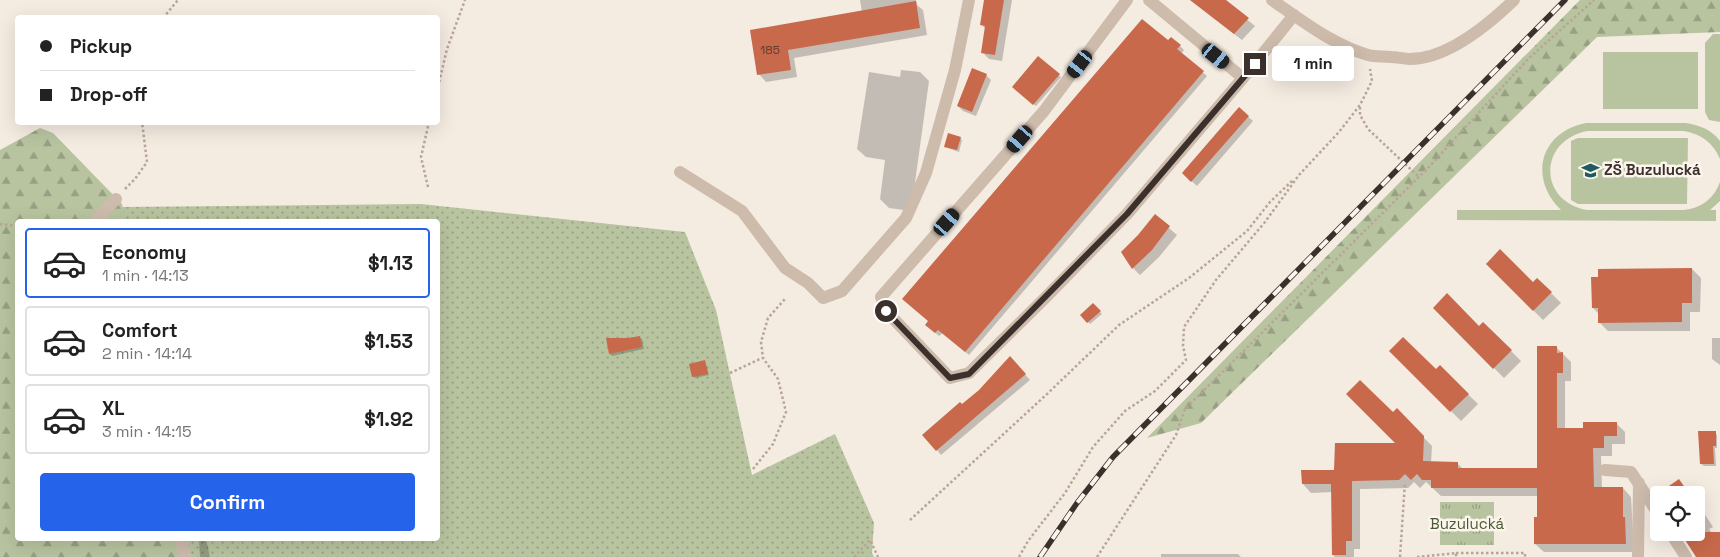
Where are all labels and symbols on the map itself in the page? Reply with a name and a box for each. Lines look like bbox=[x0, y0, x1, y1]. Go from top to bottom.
car bbox=[1199, 41, 1232, 71]
house number: 185 bbox=[760, 42, 780, 58]
callout: 1 min bbox=[1272, 46, 1355, 82]
car bbox=[1064, 48, 1095, 80]
route end bbox=[1244, 53, 1266, 75]
car bbox=[1004, 123, 1035, 155]
school or university icon: ZŠ Buzulucká bbox=[1580, 160, 1600, 180]
place label: ZŠ Buzulucká bbox=[1604, 160, 1701, 179]
car bbox=[931, 206, 962, 238]
route start bbox=[875, 300, 897, 322]
park label: Buzulucká bbox=[1430, 514, 1505, 533]

